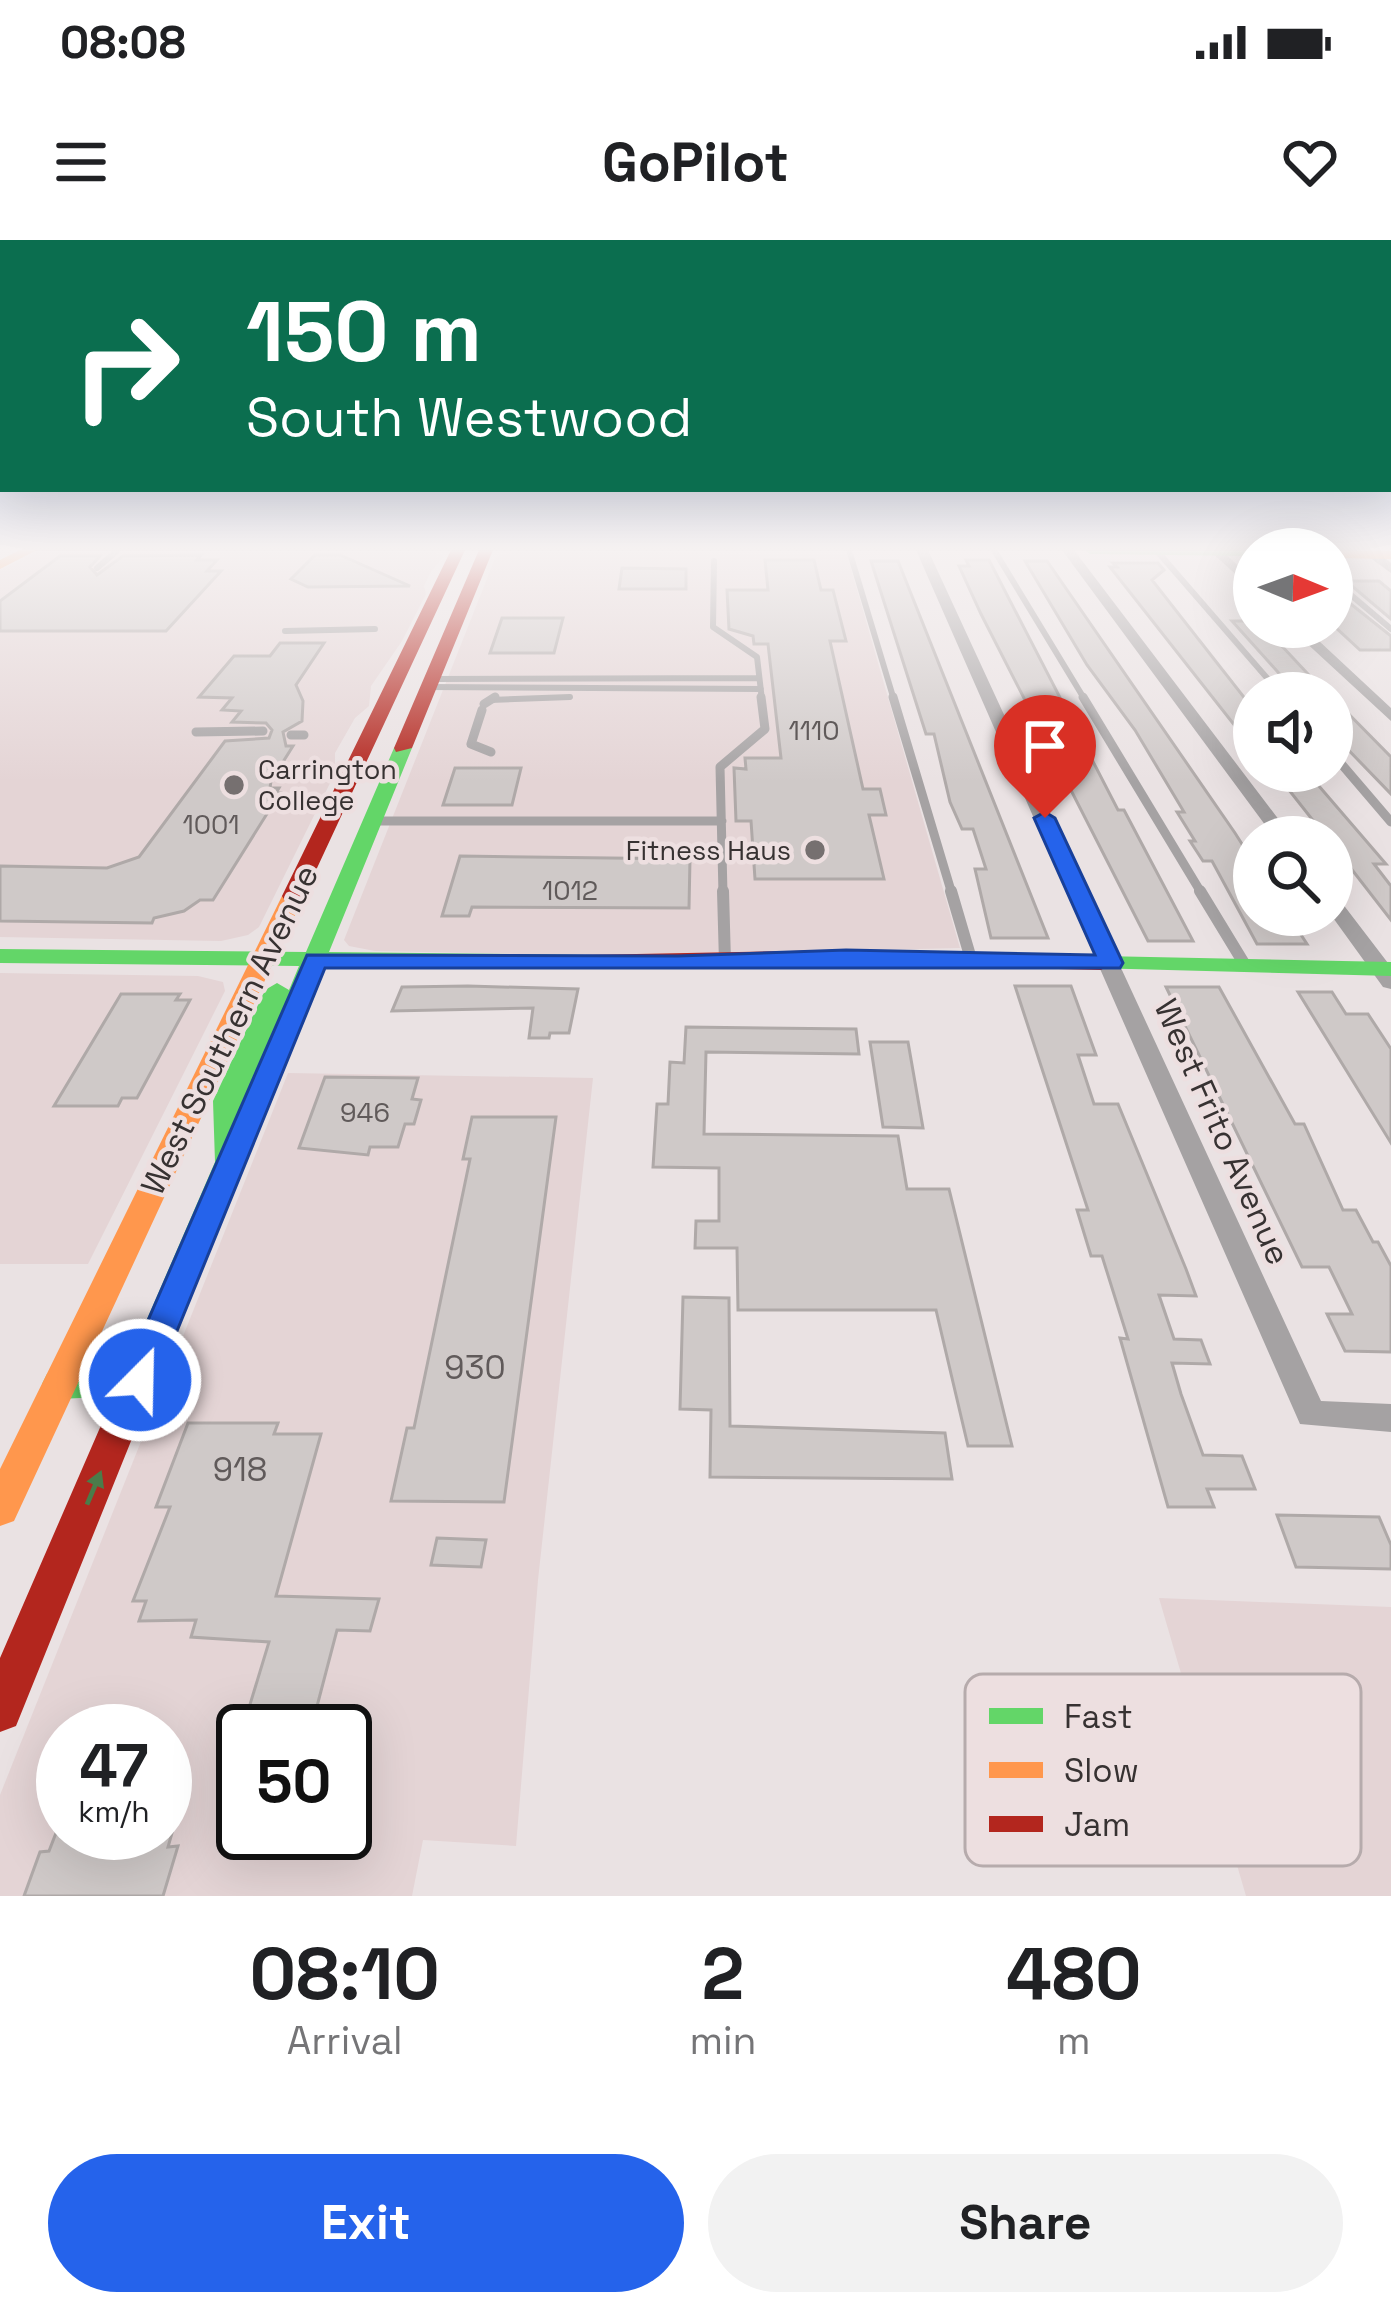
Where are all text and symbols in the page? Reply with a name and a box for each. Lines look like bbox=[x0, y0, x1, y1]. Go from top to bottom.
text: 08:08 bbox=[60, 14, 186, 71]
text: GoPilot bbox=[602, 128, 789, 197]
icon: menu bbox=[48, 129, 114, 195]
icon: heart bbox=[1277, 129, 1343, 195]
text: 150 m bbox=[246, 278, 482, 386]
icon: right bbox=[48, 288, 204, 444]
text: South Westwood bbox=[246, 383, 692, 452]
north arrow bbox=[1233, 528, 1353, 648]
map controls bbox=[1233, 528, 1353, 936]
button: sound bbox=[1233, 672, 1353, 792]
pin bbox=[994, 695, 1096, 818]
house number: 1110 bbox=[788, 713, 840, 748]
icon: arrive bbox=[1012, 713, 1078, 779]
place label: Carrington College bbox=[258, 752, 397, 818]
marker: Carrington College bbox=[221, 772, 247, 798]
house number: 1001 bbox=[182, 807, 240, 842]
button: search bbox=[1233, 816, 1353, 936]
place label: Fitness Haus bbox=[626, 833, 791, 868]
marker: Fitness Haus bbox=[802, 837, 828, 863]
street label: West Southern Avenue bbox=[132, 858, 328, 1202]
house number: 1012 bbox=[542, 873, 598, 908]
street label: West Frito Avenue bbox=[1145, 993, 1299, 1271]
house number: 946 bbox=[340, 1095, 390, 1130]
position arrow bbox=[77, 1317, 203, 1443]
house number: 930 bbox=[444, 1347, 506, 1389]
house number: 918 bbox=[213, 1449, 267, 1491]
one-way arrow bbox=[85, 1470, 104, 1506]
legend bbox=[965, 1674, 1361, 1866]
text: Fast bbox=[1064, 1696, 1133, 1738]
speed limit sign: 50 bbox=[216, 1704, 372, 1860]
text: 47 bbox=[80, 1728, 148, 1805]
text: Slow bbox=[1064, 1750, 1139, 1792]
text: km/h bbox=[78, 1792, 150, 1831]
text: Jam bbox=[1064, 1804, 1130, 1846]
text: 08:10 bbox=[249, 1928, 440, 2020]
text: 2 bbox=[702, 1928, 744, 2020]
text: 480 bbox=[1006, 1928, 1142, 2020]
text: Arrival bbox=[287, 2016, 403, 2065]
text: min bbox=[689, 2016, 756, 2065]
text: m bbox=[1057, 2016, 1090, 2065]
button: Exit bbox=[48, 2154, 684, 2292]
button: Share bbox=[708, 2154, 1343, 2292]

